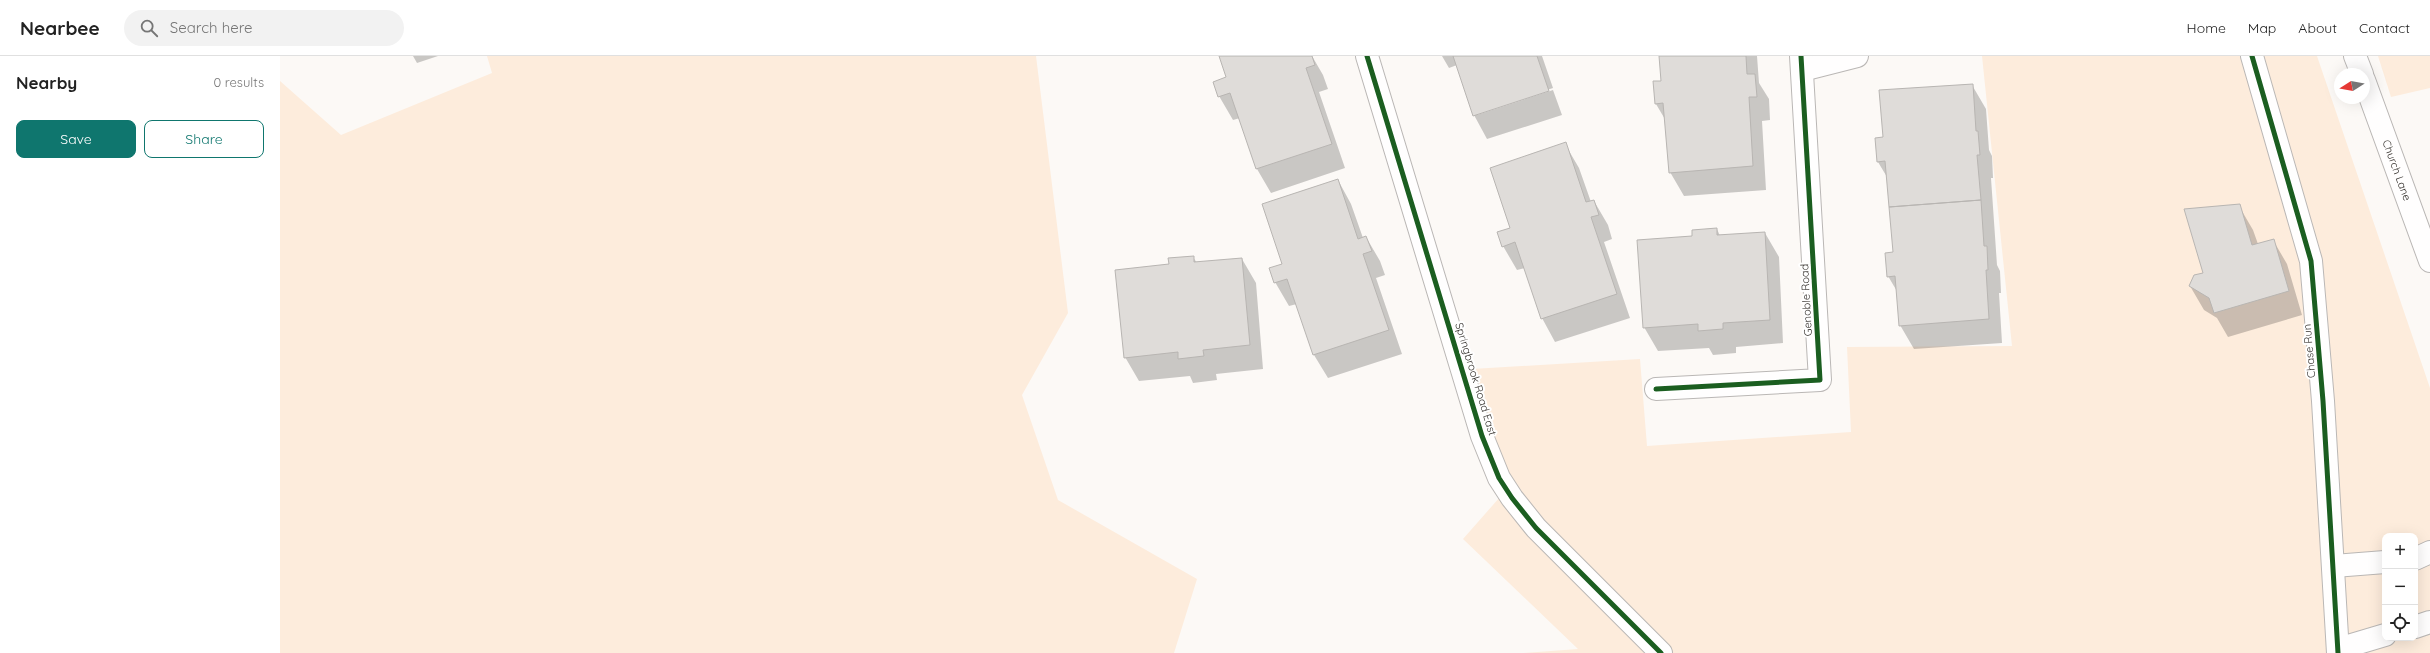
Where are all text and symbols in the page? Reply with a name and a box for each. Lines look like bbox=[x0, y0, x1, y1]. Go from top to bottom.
search box bbox=[124, 10, 404, 46]
text: Nearbee bbox=[20, 16, 100, 40]
icon: search bbox=[138, 17, 160, 39]
text: Search here bbox=[170, 18, 253, 37]
text: Home bbox=[2187, 19, 2226, 37]
text: Map bbox=[2248, 19, 2276, 37]
text: About bbox=[2298, 19, 2337, 37]
text: Contact bbox=[2359, 19, 2410, 37]
north arrow bbox=[2334, 68, 2370, 104]
text: Nearby bbox=[16, 72, 77, 93]
text: 0 results bbox=[213, 74, 264, 90]
button: Save bbox=[16, 120, 136, 158]
button: Share bbox=[144, 120, 264, 158]
street label: Church Lane bbox=[2379, 138, 2414, 203]
street label: Genoble Road bbox=[1797, 263, 1815, 337]
street label: Springbrook Road East bbox=[1452, 321, 1500, 438]
street label: Chase Run bbox=[2300, 323, 2318, 379]
map controls bbox=[2382, 533, 2418, 641]
button: + bbox=[2382, 533, 2418, 569]
button: − bbox=[2382, 569, 2418, 605]
button: locate bbox=[2382, 605, 2418, 641]

